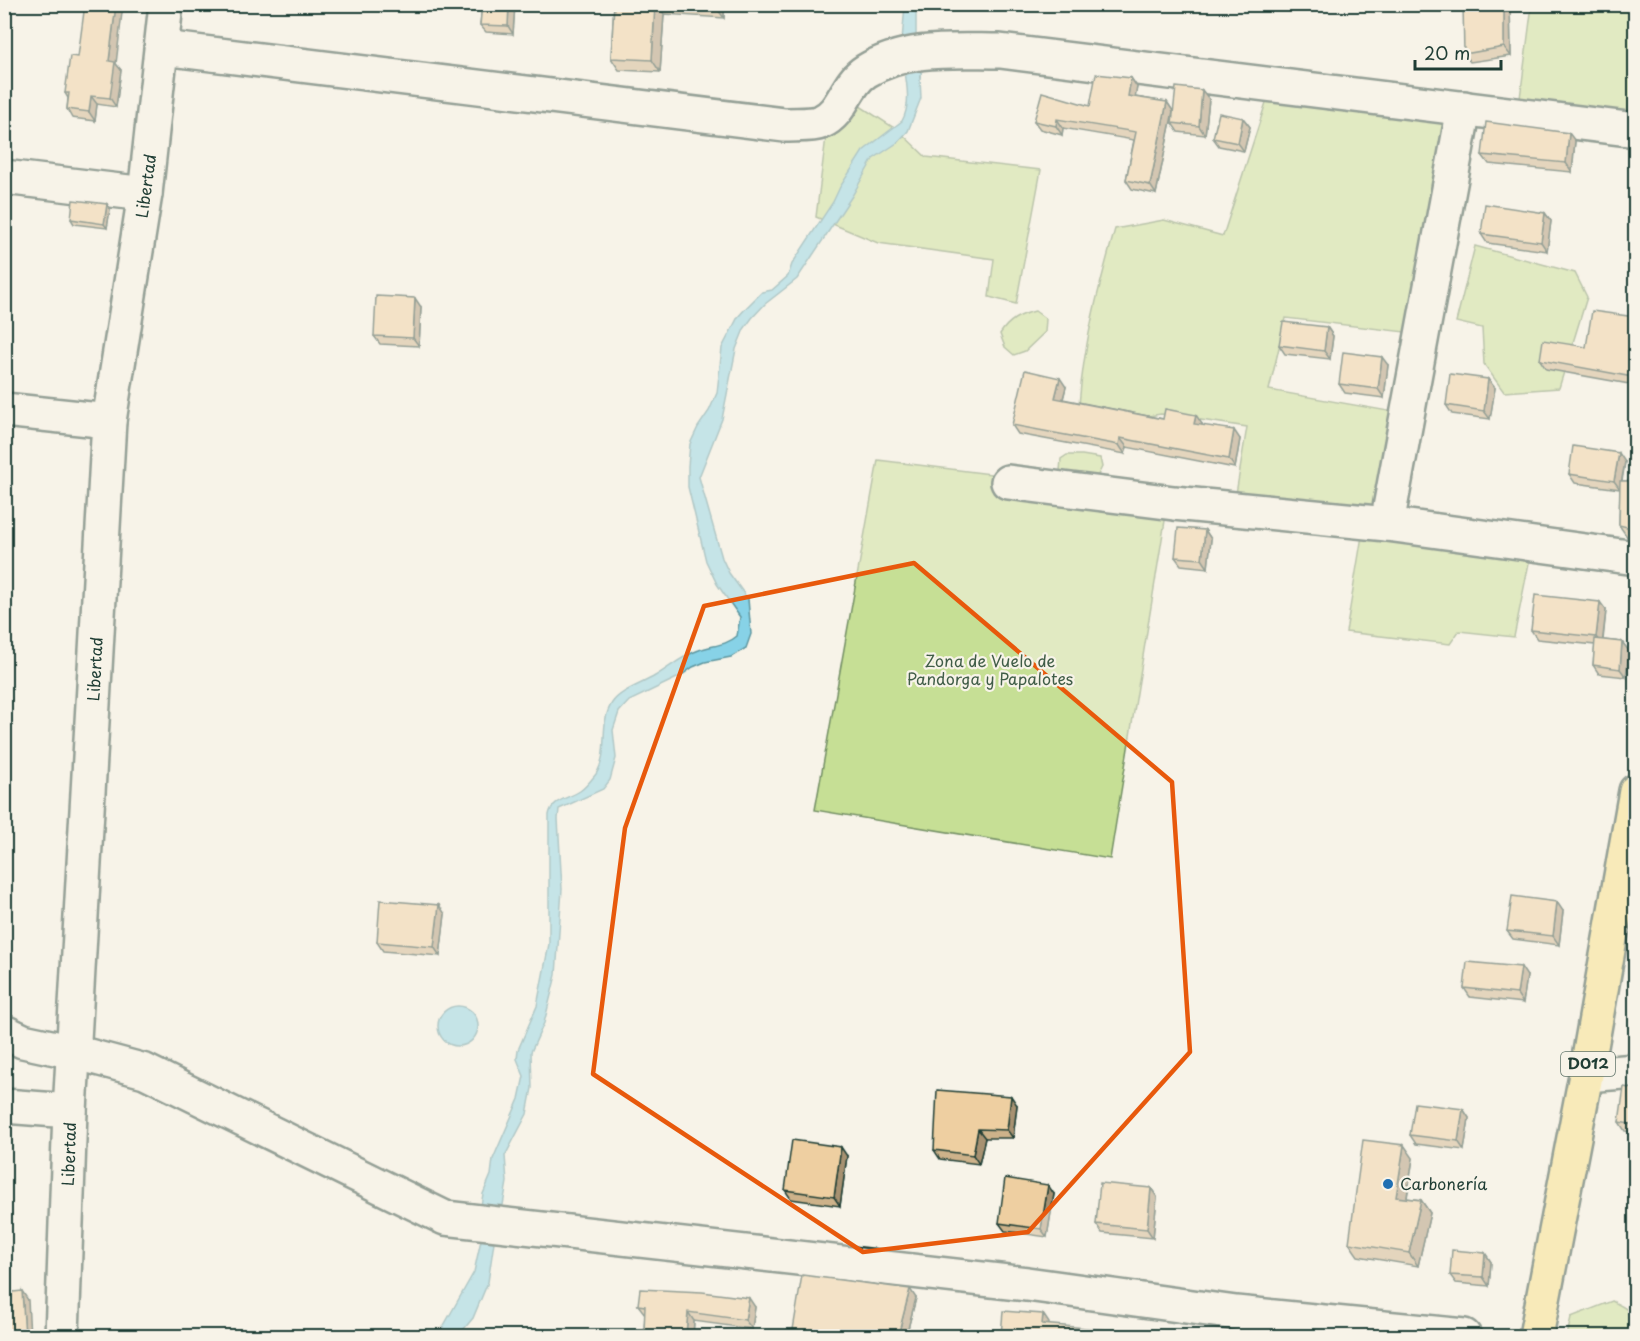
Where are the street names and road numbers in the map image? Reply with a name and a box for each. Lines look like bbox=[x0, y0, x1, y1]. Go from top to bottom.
street label: Libertad bbox=[129, 152, 161, 219]
street label: Libertad bbox=[80, 636, 108, 702]
road number: D012 bbox=[1561, 1052, 1615, 1076]
street label: Libertad bbox=[55, 1121, 81, 1187]

